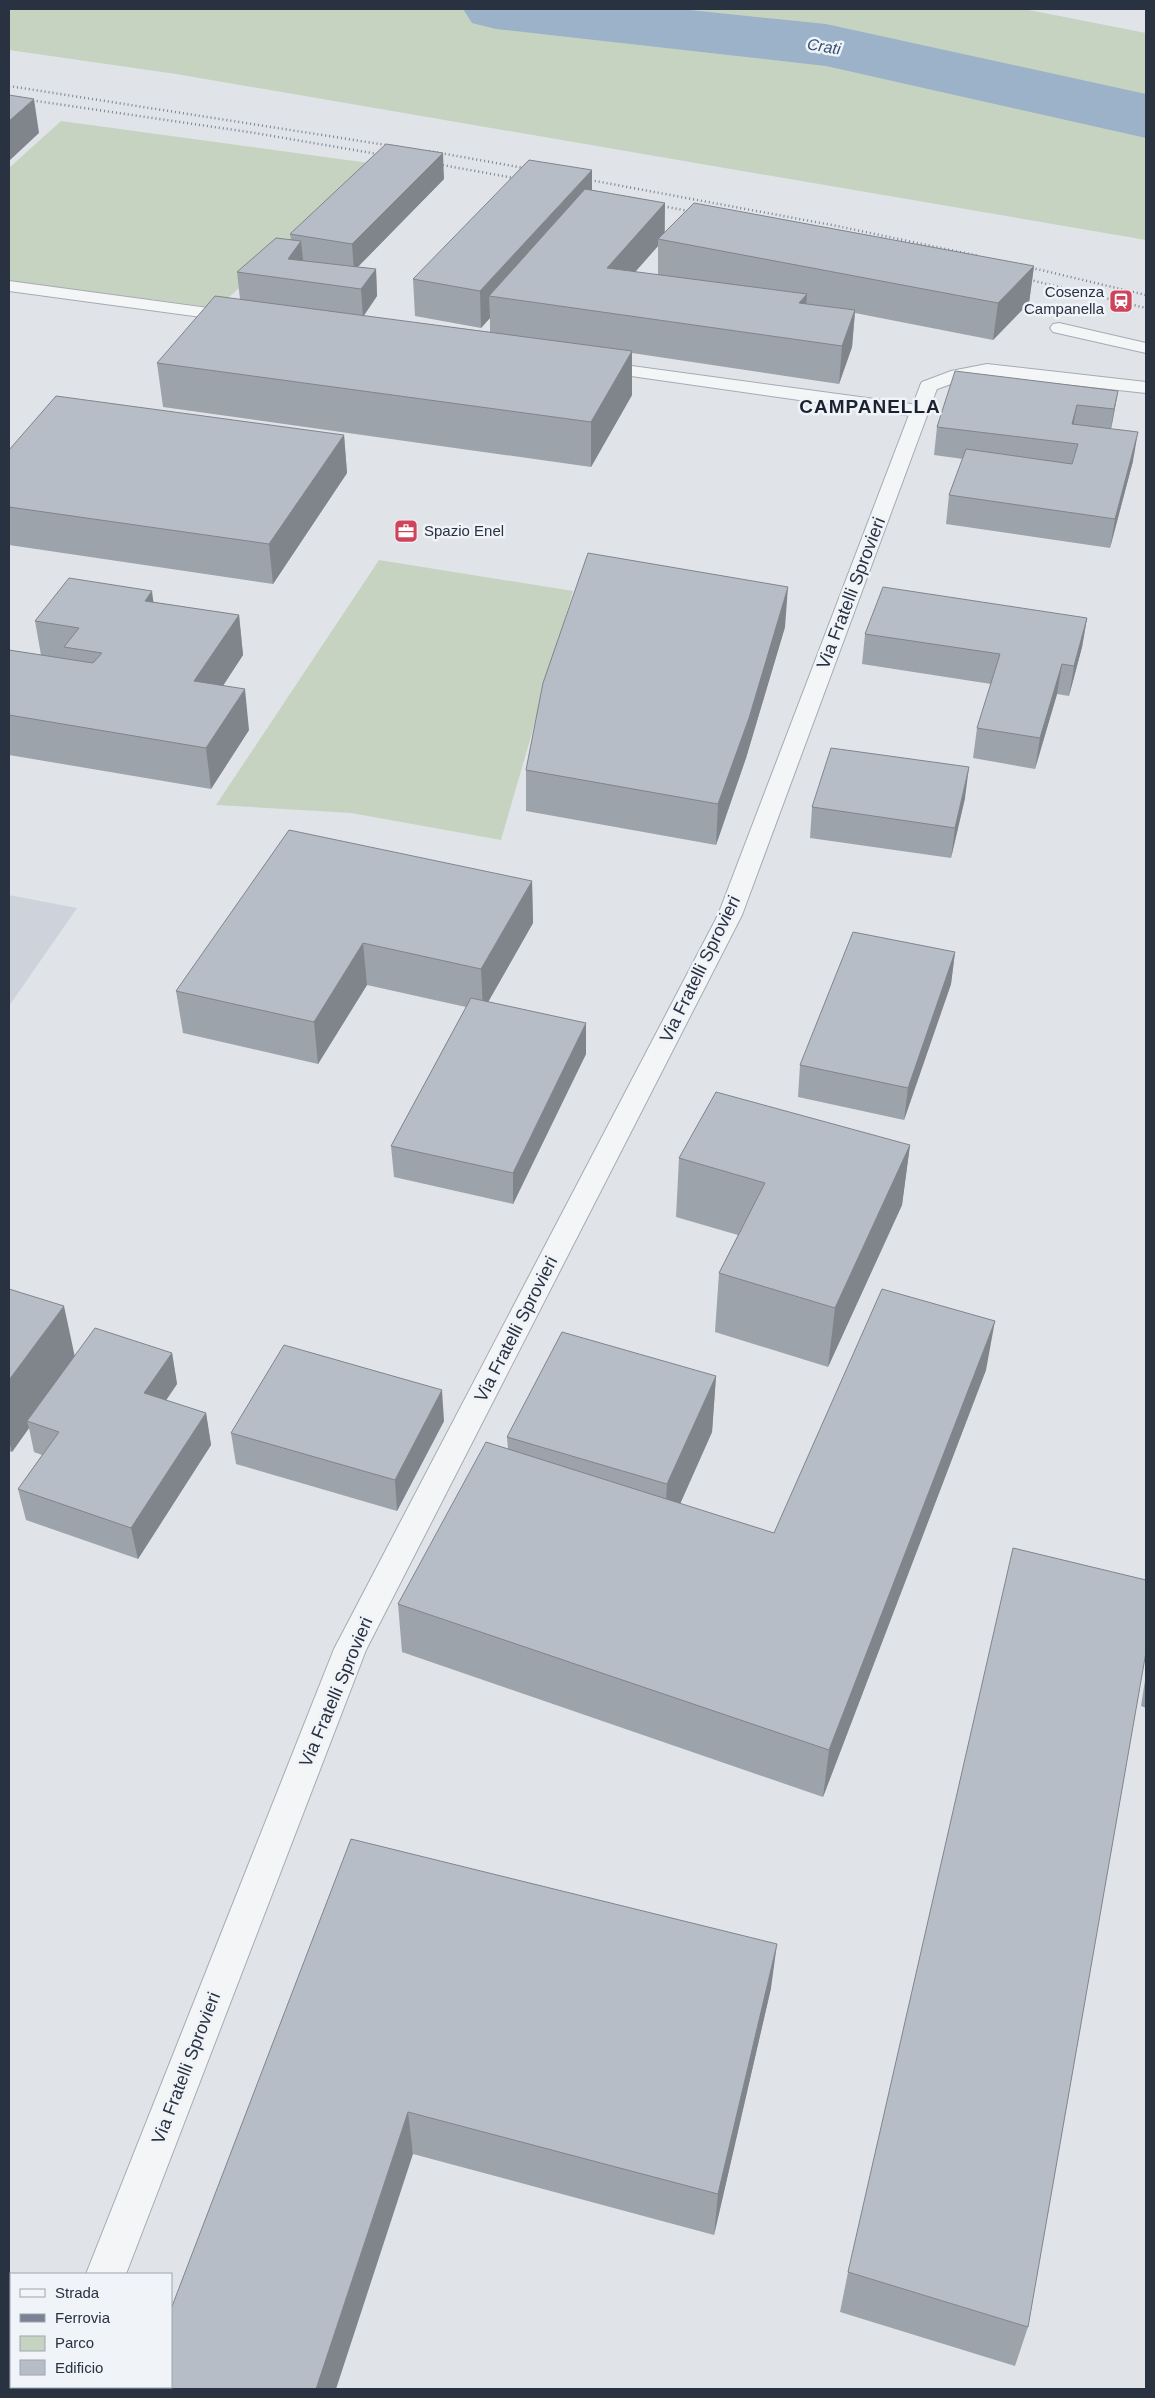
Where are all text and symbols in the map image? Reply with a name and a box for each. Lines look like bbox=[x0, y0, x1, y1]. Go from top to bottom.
water label: Crati bbox=[806, 35, 842, 58]
place label: Cosenza Campanella bbox=[1024, 283, 1105, 317]
station icon: Cosenza Campanella bbox=[1108, 288, 1134, 314]
district label: CAMPANELLA bbox=[799, 396, 941, 417]
street label: Via Fratelli Sprovieri bbox=[813, 514, 889, 672]
office icon: Spazio Enel bbox=[393, 518, 419, 544]
place label: Spazio Enel bbox=[424, 522, 504, 539]
street label: Via Fratelli Sprovieri bbox=[656, 892, 744, 1046]
street label: Via Fratelli Sprovieri bbox=[471, 1253, 561, 1405]
street label: Via Fratelli Sprovieri bbox=[295, 1614, 377, 1770]
street label: Via Fratelli Sprovieri bbox=[148, 1989, 224, 2147]
legend bbox=[10, 2273, 172, 2388]
text: Strada bbox=[55, 2284, 100, 2301]
text: Ferrovia bbox=[55, 2309, 111, 2326]
text: Parco bbox=[55, 2334, 94, 2351]
text: Edificio bbox=[55, 2359, 103, 2376]

